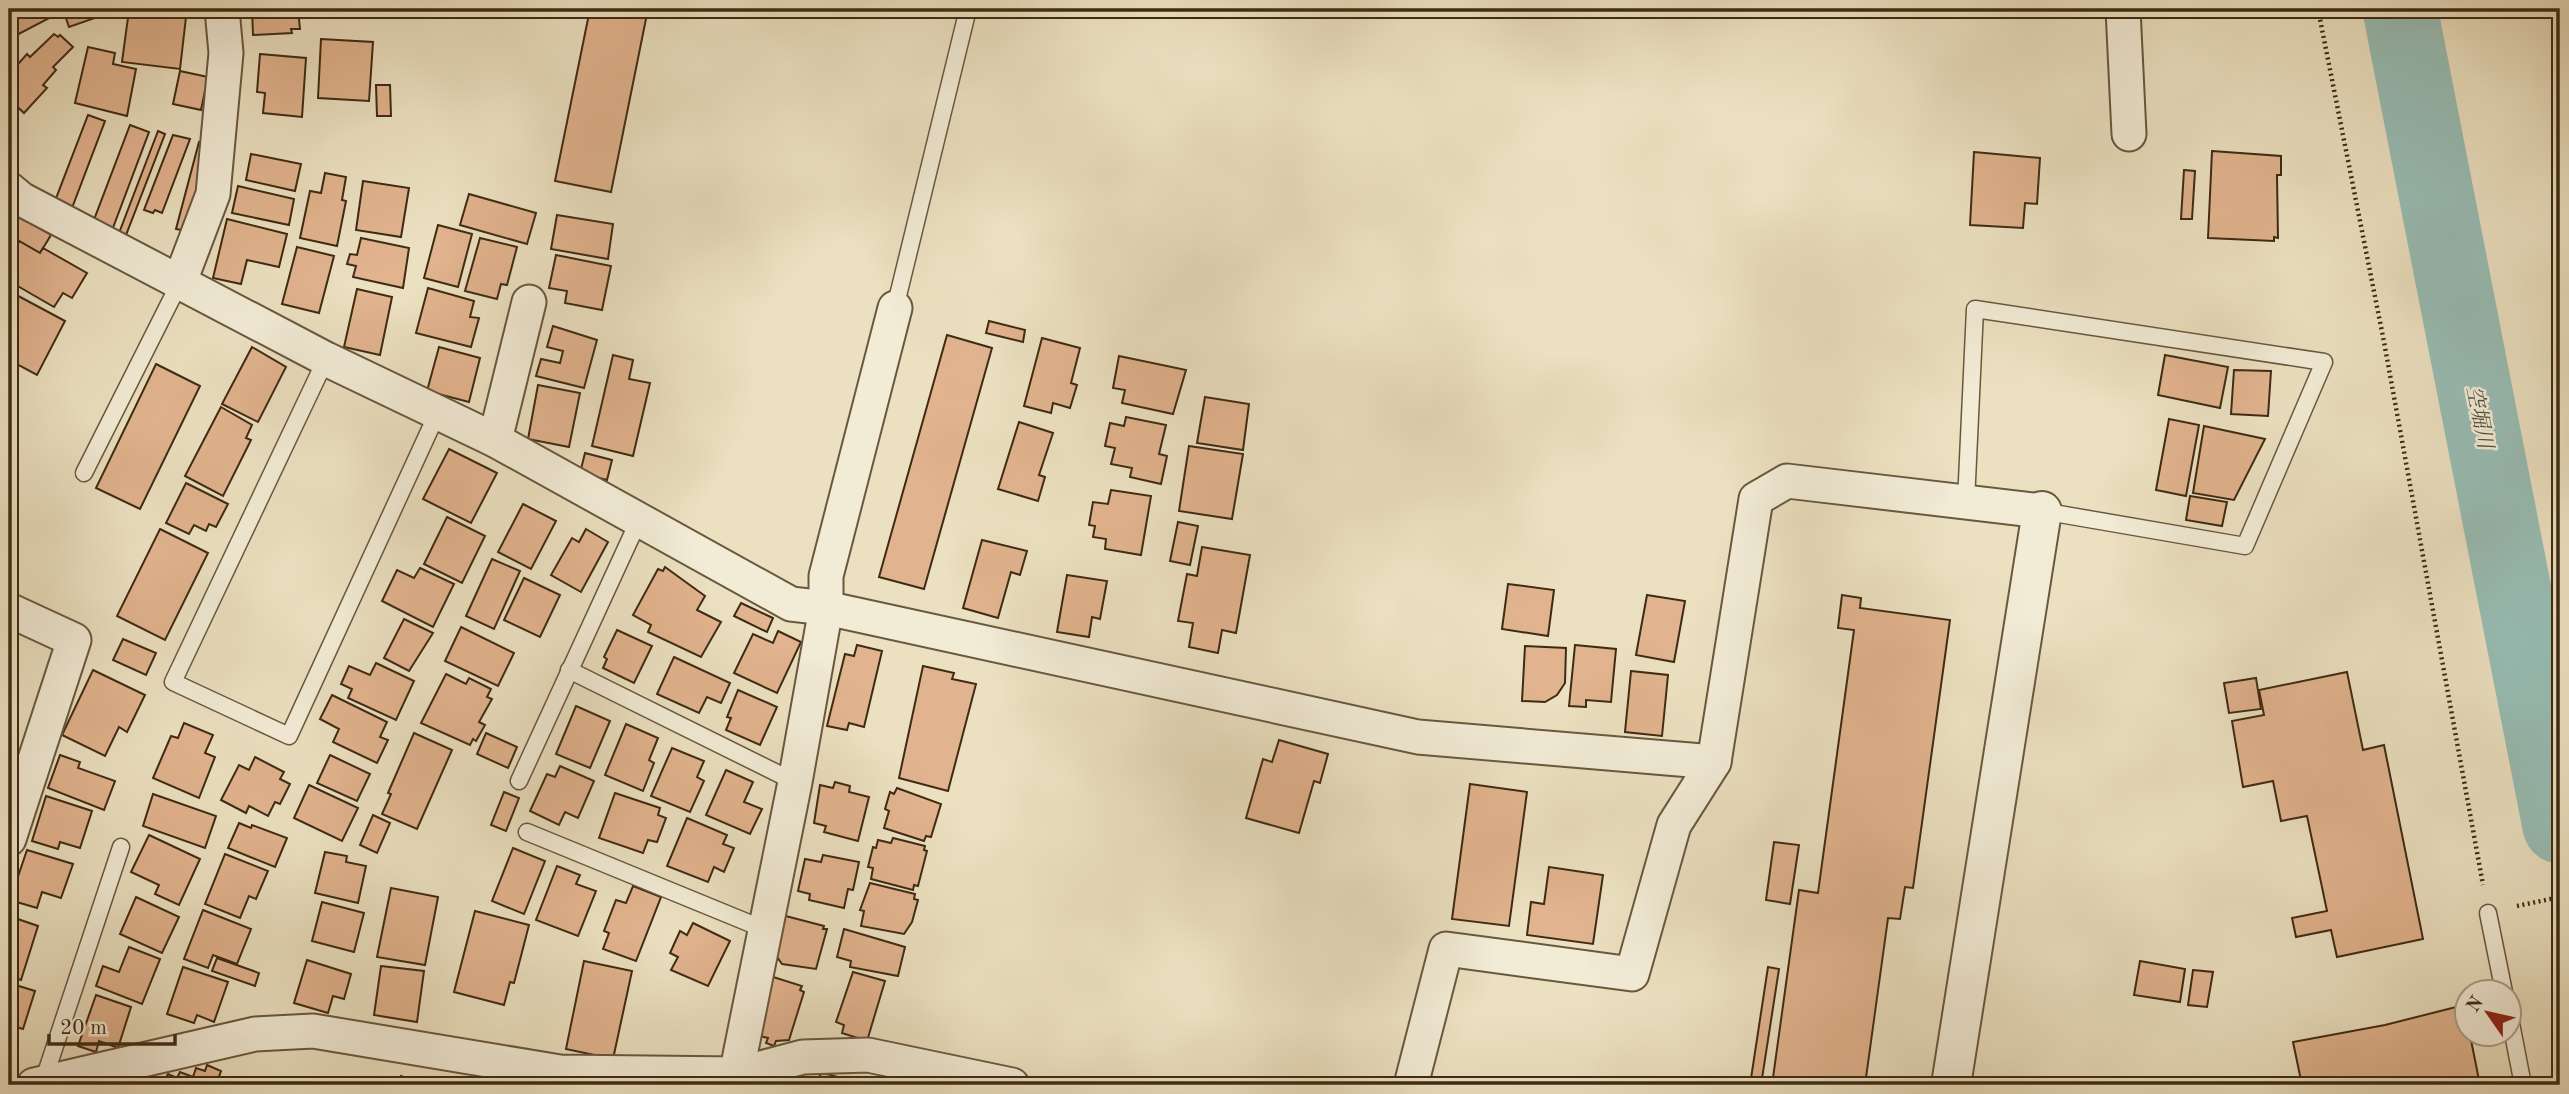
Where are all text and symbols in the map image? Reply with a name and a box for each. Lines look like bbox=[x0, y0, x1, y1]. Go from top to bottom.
water label: 空堀川 bbox=[2462, 384, 2497, 452]
north arrow bbox=[2454, 978, 2524, 1048]
text: N bbox=[2464, 993, 2488, 1016]
scale bar bbox=[49, 1003, 175, 1047]
text: 20 m bbox=[60, 1018, 107, 1039]

